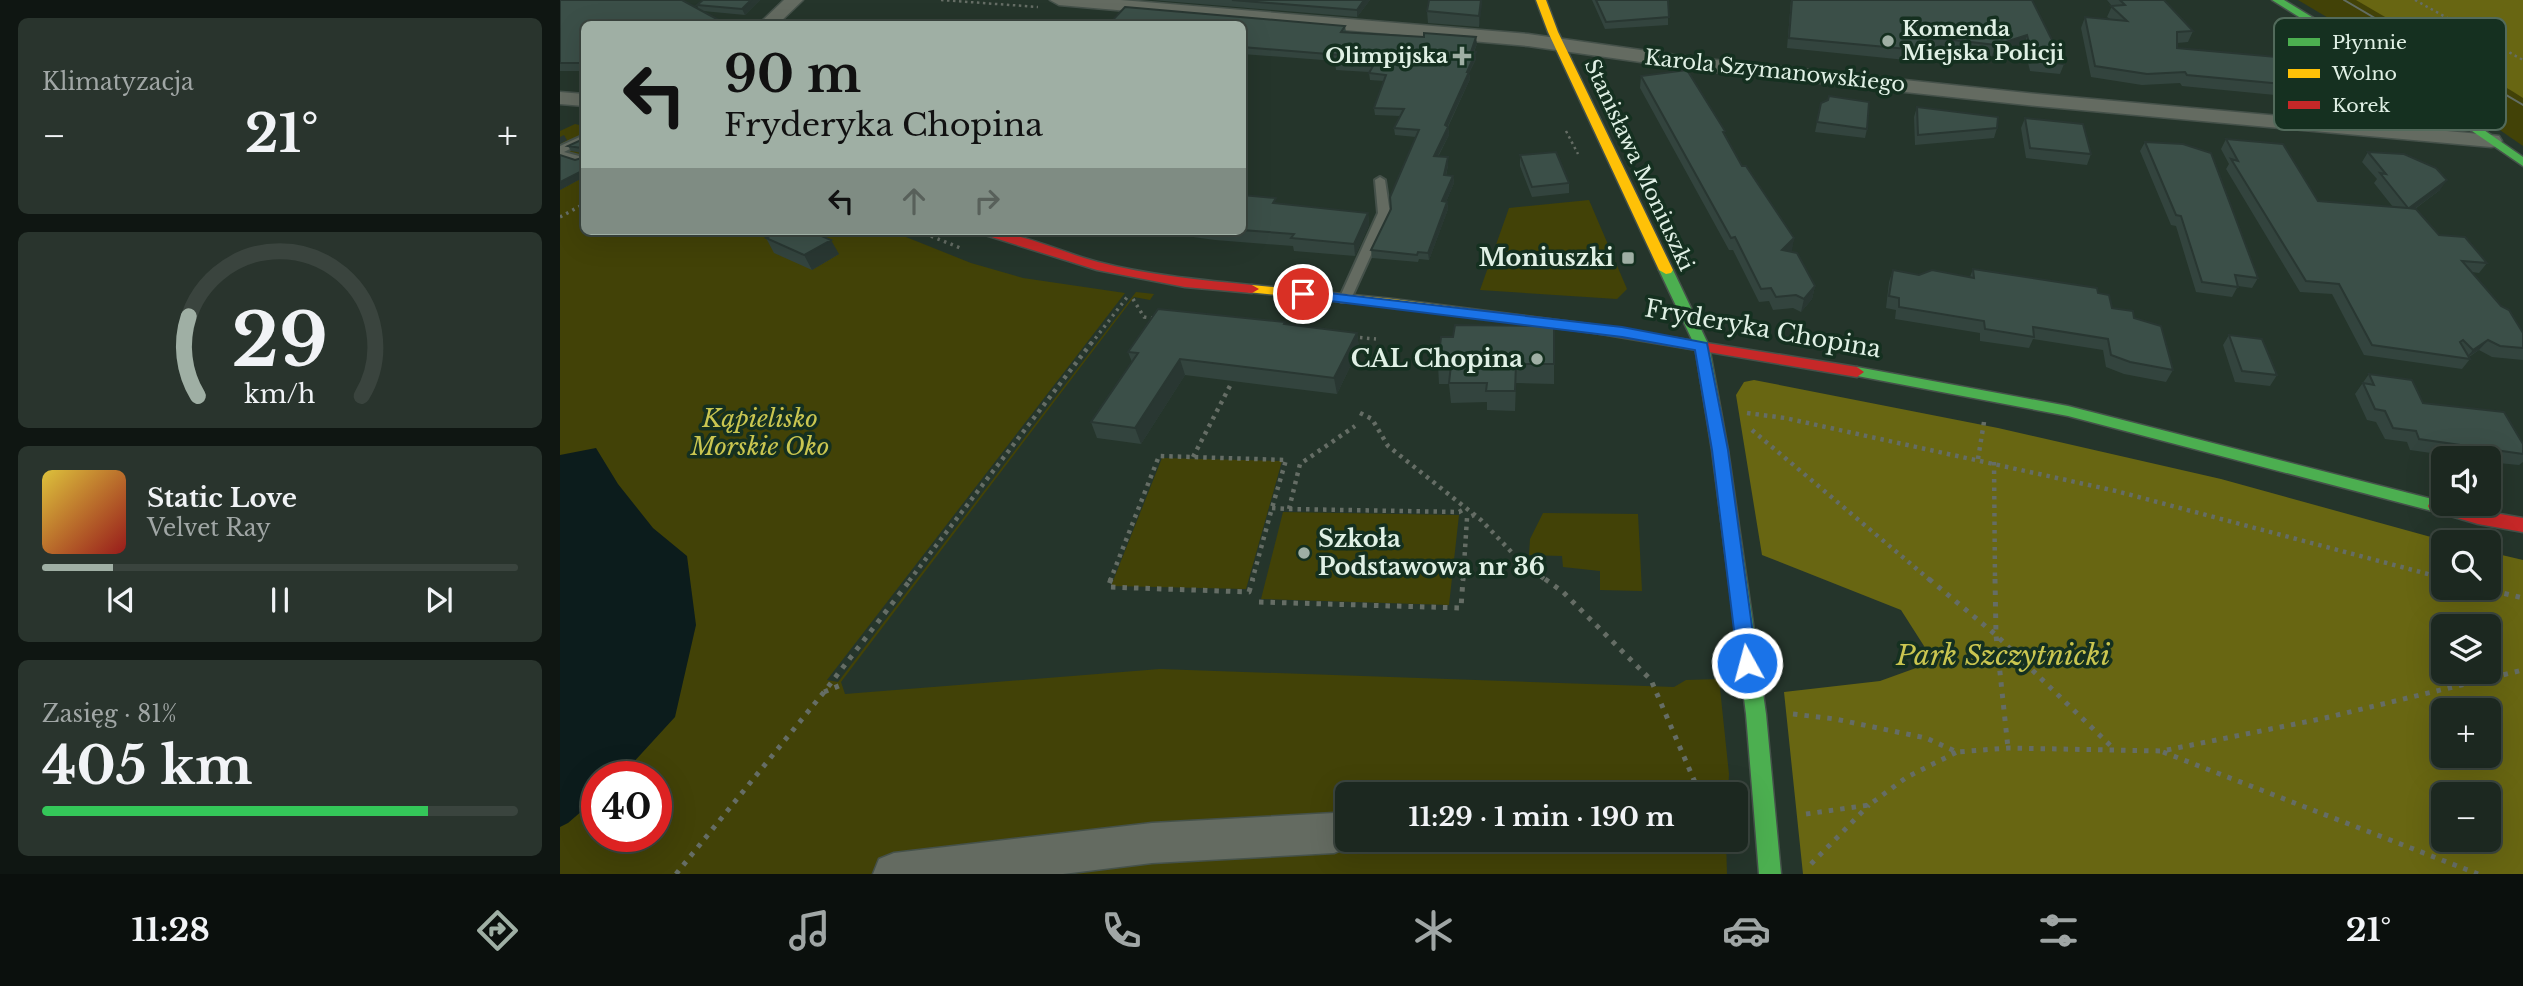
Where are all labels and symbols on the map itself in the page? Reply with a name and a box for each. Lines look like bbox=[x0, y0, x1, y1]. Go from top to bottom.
place label: Komenda Miejska Policji bbox=[1902, 16, 2064, 66]
legend bbox=[2274, 18, 2506, 130]
text: Płynnie bbox=[2332, 31, 2407, 54]
marker: Komenda Miejska Policji bbox=[1880, 33, 1896, 49]
place label: Olimpijska bbox=[1325, 43, 1448, 69]
street label: Karola Szymanowskiego bbox=[1643, 44, 1907, 98]
marker: Olimpijska bbox=[1454, 48, 1470, 64]
street label: Stanisława Moniuszki bbox=[1579, 55, 1699, 275]
text: Wolno bbox=[2331, 62, 2397, 85]
text: Korek bbox=[2332, 94, 2390, 117]
place label: Moniuszki bbox=[1479, 243, 1614, 272]
marker: Moniuszki bbox=[1620, 250, 1636, 266]
pin bbox=[1273, 264, 1333, 324]
street label: Fryderyka Chopina bbox=[1643, 293, 1884, 364]
place label: CAL Chopina bbox=[1351, 344, 1523, 373]
marker: CAL Chopina bbox=[1529, 351, 1545, 367]
park label: Kąpielisko Morskie Oko bbox=[690, 404, 829, 461]
place label: Szkoła Podstawowa nr 36 bbox=[1318, 524, 1545, 581]
marker: Szkoła Podstawowa nr 36 bbox=[1296, 545, 1312, 561]
position arrow bbox=[1710, 626, 1784, 700]
park label: Park Szczytnicki bbox=[1895, 638, 2110, 673]
speed limit sign: 40 bbox=[581, 761, 672, 852]

